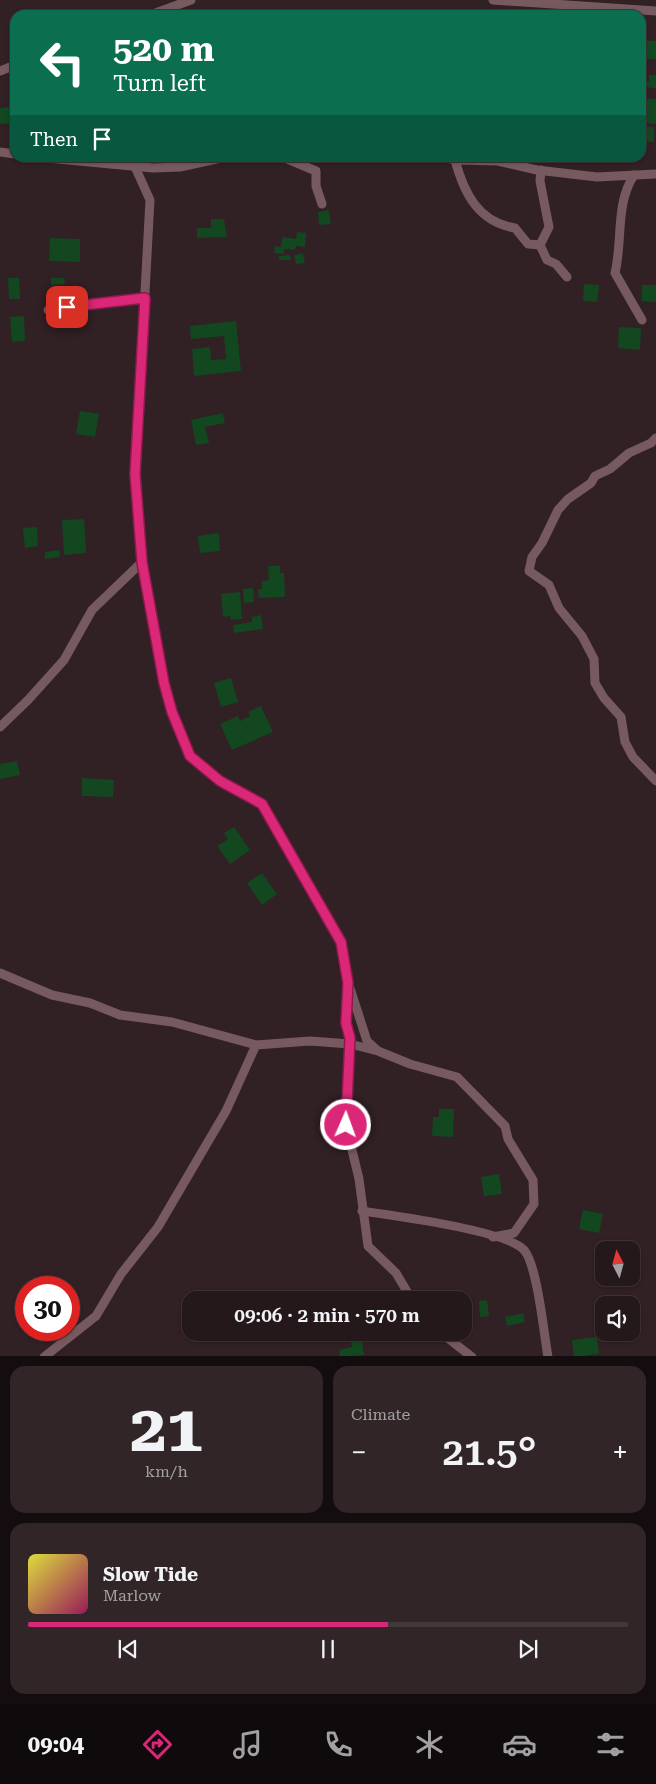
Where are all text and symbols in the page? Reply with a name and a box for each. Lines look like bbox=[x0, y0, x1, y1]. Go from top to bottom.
text: 520 m bbox=[113, 29, 214, 70]
icon: left bbox=[30, 30, 95, 95]
text: Turn left bbox=[113, 71, 206, 96]
icon: arrive bbox=[88, 125, 116, 153]
text: Then bbox=[30, 128, 78, 151]
pin bbox=[46, 286, 88, 328]
icon: arrive bbox=[53, 293, 81, 321]
position arrow bbox=[319, 1098, 371, 1150]
north arrow bbox=[595, 1241, 640, 1286]
map controls bbox=[595, 1241, 640, 1341]
speed limit sign: 30 bbox=[15, 1276, 80, 1341]
button: sound bbox=[595, 1296, 640, 1341]
text: 09:06 · 2 min · 570 m bbox=[234, 1304, 420, 1327]
text: 21 bbox=[130, 1391, 203, 1467]
text: Climate bbox=[351, 1405, 410, 1424]
text: 21.5° bbox=[443, 1430, 536, 1474]
text: − bbox=[351, 1436, 367, 1469]
text: + bbox=[612, 1436, 628, 1469]
text: km/h bbox=[145, 1462, 188, 1481]
text: Slow Tide bbox=[103, 1563, 198, 1586]
text: Marlow bbox=[103, 1586, 161, 1605]
icon: previous bbox=[114, 1635, 142, 1663]
icon: pause bbox=[314, 1635, 342, 1663]
icon: next bbox=[514, 1635, 542, 1663]
icon: directions bbox=[140, 1727, 175, 1762]
icon: music bbox=[230, 1727, 265, 1762]
icon: phone bbox=[321, 1727, 356, 1762]
icon: climate bbox=[412, 1727, 447, 1762]
icon: car bbox=[502, 1727, 537, 1762]
icon: filters bbox=[593, 1727, 628, 1762]
text: 09:04 bbox=[28, 1732, 84, 1757]

